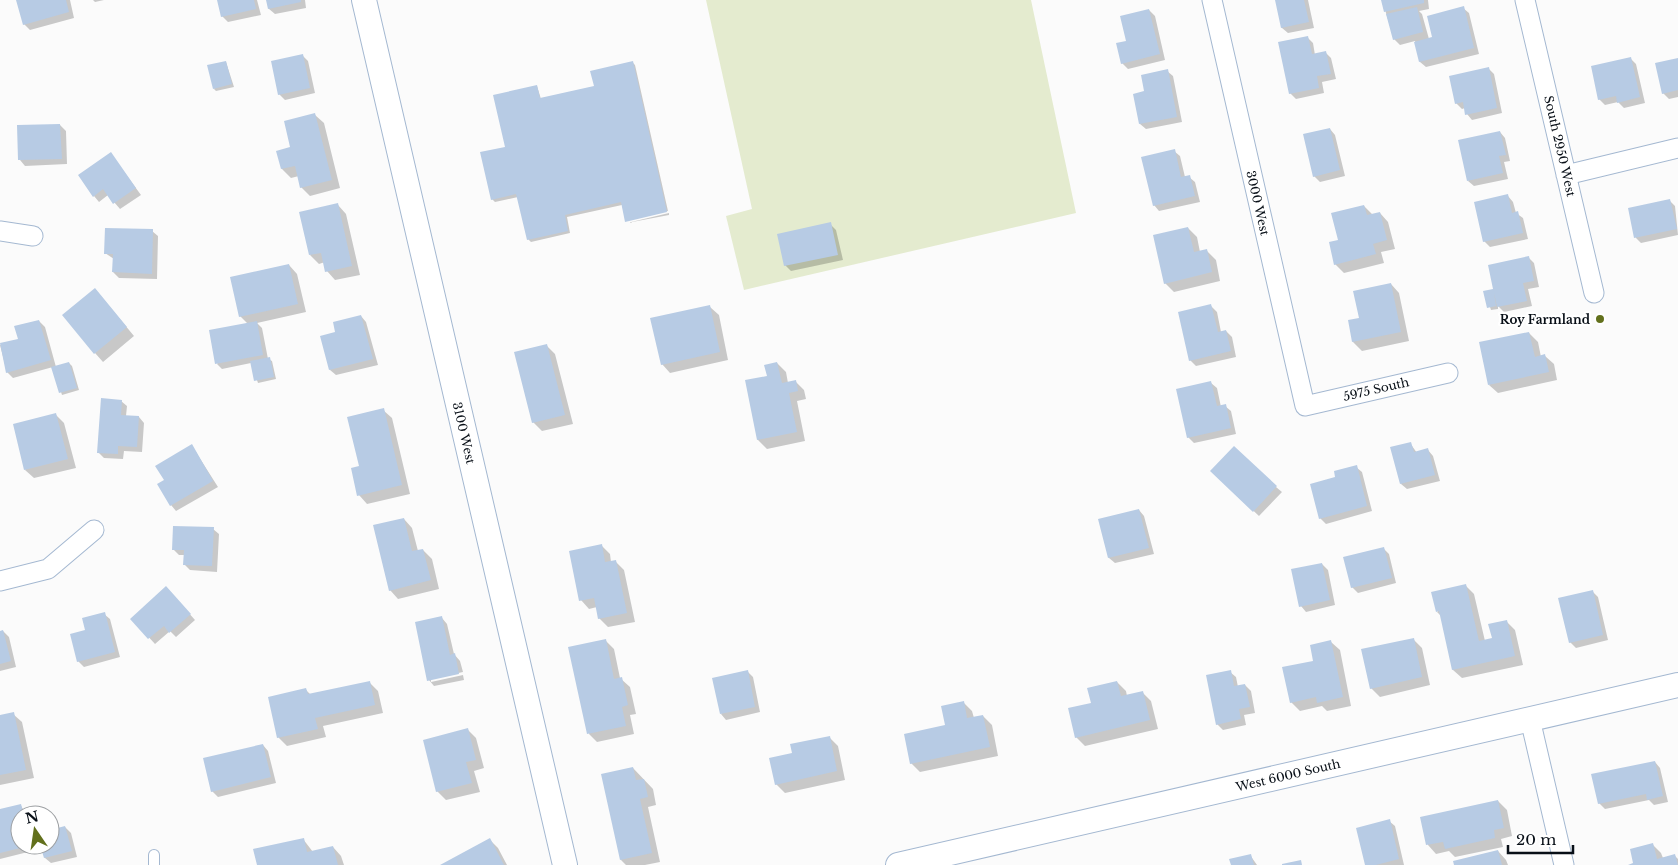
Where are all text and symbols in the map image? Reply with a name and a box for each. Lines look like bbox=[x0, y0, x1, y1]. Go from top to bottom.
street label: South 2950 West bbox=[1541, 94, 1579, 198]
street label: 3000 West bbox=[1243, 169, 1273, 237]
place label: Roy Farmland bbox=[1500, 312, 1591, 327]
marker: Roy Farmland bbox=[1594, 313, 1606, 325]
street label: 5975 South bbox=[1342, 374, 1410, 404]
street label: 3100 West bbox=[450, 401, 478, 466]
street label: West 6000 South bbox=[1233, 756, 1342, 795]
north arrow bbox=[10, 805, 60, 855]
text: N bbox=[24, 807, 41, 828]
scale bar bbox=[1508, 822, 1573, 854]
text: 20 m bbox=[1516, 830, 1556, 849]

